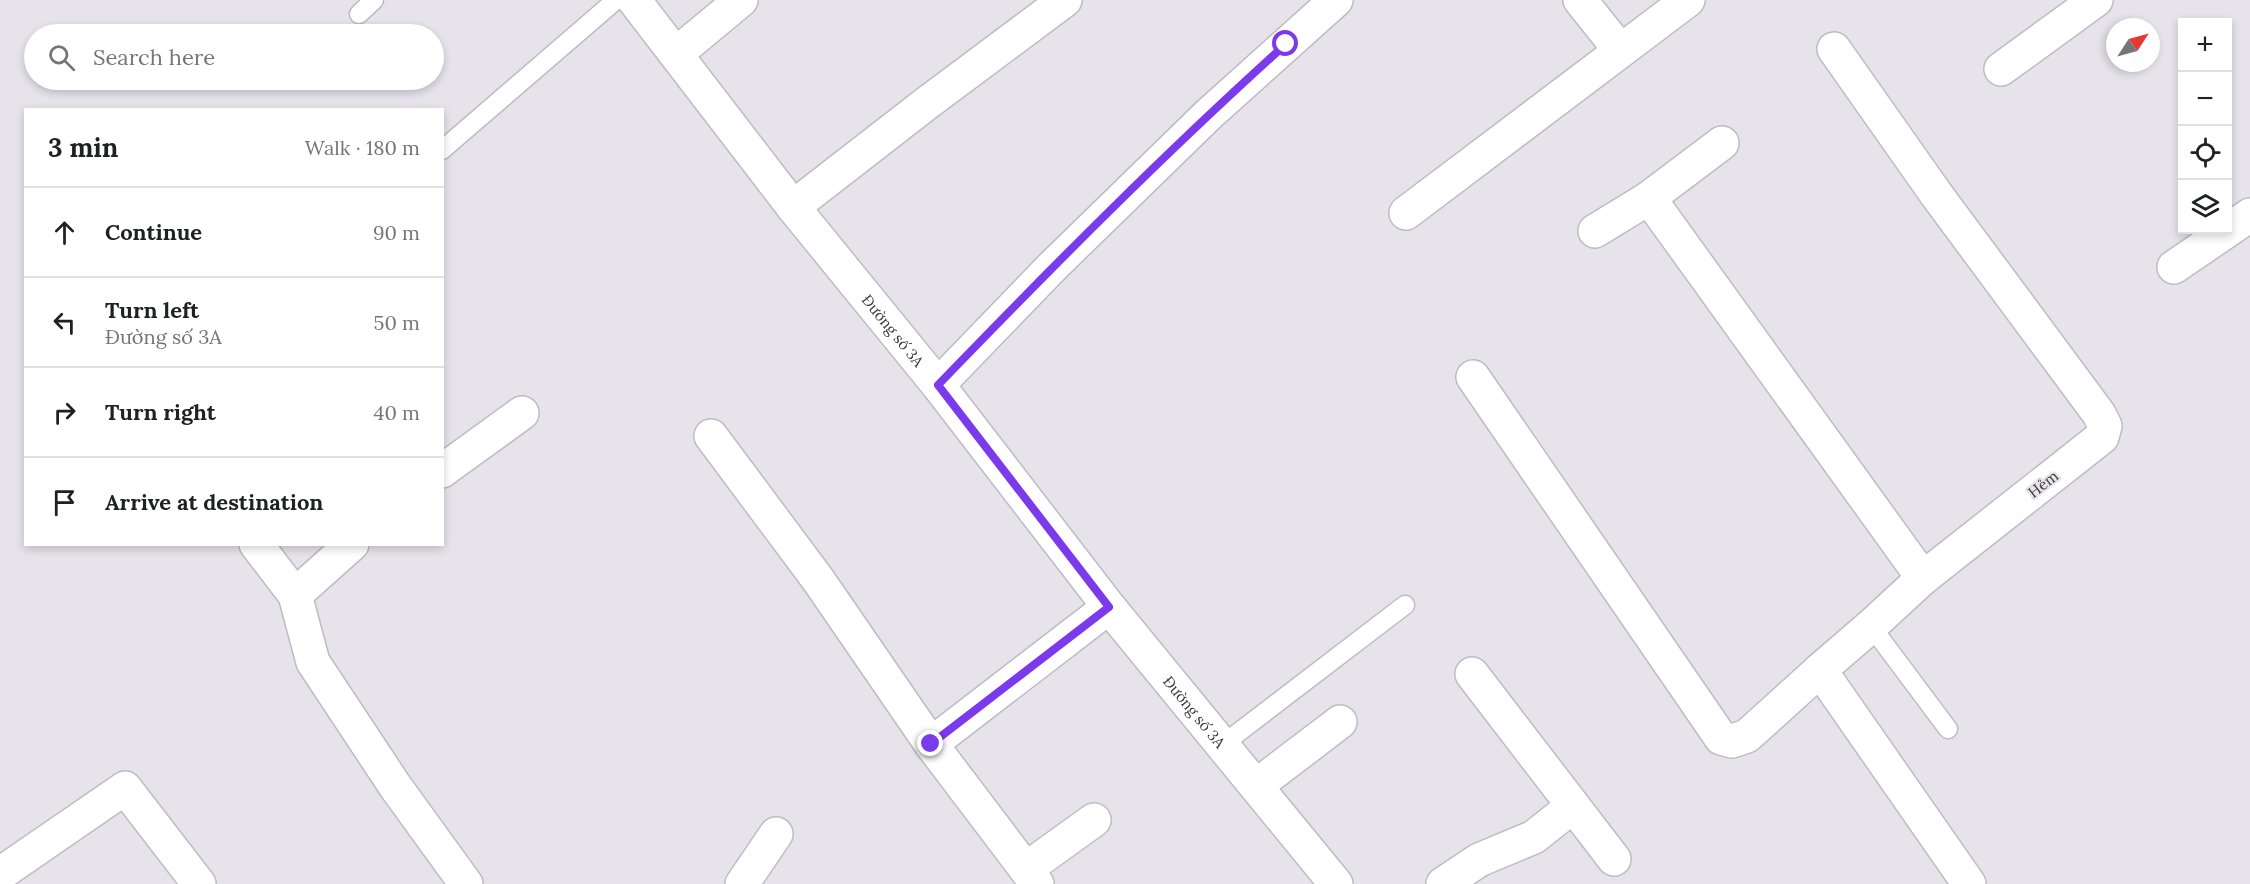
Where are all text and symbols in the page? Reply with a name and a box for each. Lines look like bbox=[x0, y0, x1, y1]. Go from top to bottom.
north arrow bbox=[2106, 18, 2160, 72]
map controls bbox=[2178, 18, 2232, 234]
button: + bbox=[2178, 18, 2232, 72]
search box bbox=[24, 24, 444, 90]
route start bbox=[1272, 30, 1298, 56]
icon: search bbox=[45, 41, 78, 74]
text: Search here bbox=[93, 43, 215, 71]
button: − bbox=[2178, 72, 2232, 126]
button: locate bbox=[2178, 126, 2232, 180]
text: 3 min bbox=[48, 131, 118, 164]
text: Walk · 180 m bbox=[305, 135, 420, 160]
button: layers bbox=[2178, 180, 2232, 234]
icon: ahead bbox=[48, 216, 81, 249]
text: Continue bbox=[105, 218, 202, 246]
text: 90 m bbox=[373, 220, 420, 245]
street label: Đường số 3A bbox=[858, 290, 929, 371]
text: Turn left bbox=[105, 296, 199, 324]
icon: left bbox=[48, 306, 81, 339]
text: 50 m bbox=[374, 310, 420, 335]
text: Đường số 3A bbox=[105, 324, 222, 349]
icon: right bbox=[48, 396, 81, 429]
text: Turn right bbox=[105, 398, 216, 426]
text: 40 m bbox=[374, 400, 420, 425]
street label: Hẻm bbox=[2024, 466, 2062, 502]
icon: arrive bbox=[48, 486, 81, 519]
text: Arrive at destination bbox=[105, 488, 323, 516]
street label: Đường số 3A bbox=[1160, 672, 1230, 752]
route end bbox=[917, 730, 943, 756]

